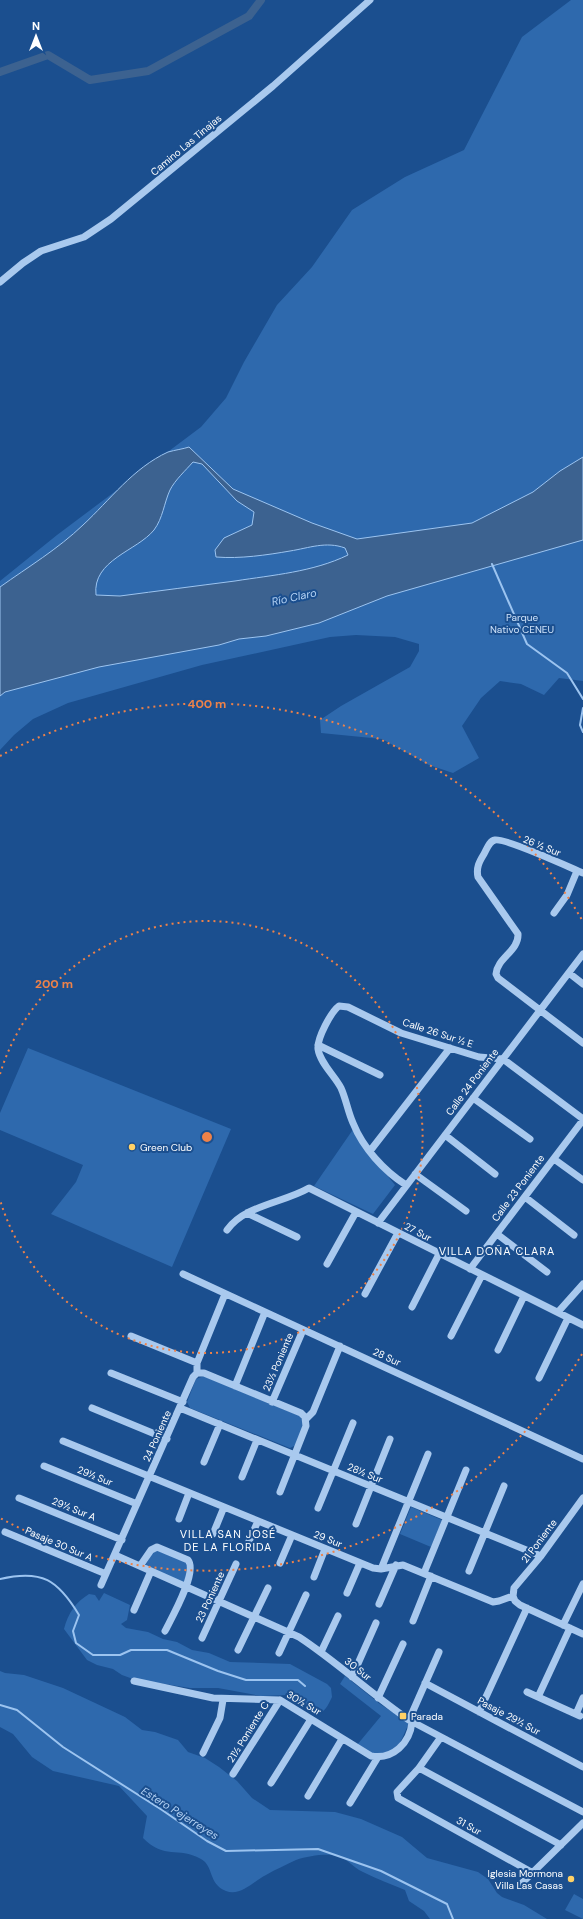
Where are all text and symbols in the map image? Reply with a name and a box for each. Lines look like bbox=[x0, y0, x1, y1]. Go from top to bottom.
north arrow bbox=[16, 16, 56, 56]
text: N bbox=[32, 19, 40, 33]
street label: Camino Las Tinajas bbox=[148, 112, 224, 178]
water label: Río Claro bbox=[270, 585, 318, 609]
park label: Parque Nativo CENEU bbox=[490, 611, 554, 636]
text: 400 m bbox=[188, 696, 226, 712]
street label: 26 ½ Sur bbox=[521, 832, 563, 860]
text: 200 m bbox=[35, 976, 73, 992]
street label: Calle 26 Sur ½ E bbox=[401, 1015, 475, 1051]
street label: Calle 24 Poniente bbox=[443, 1046, 502, 1118]
centre of rings bbox=[200, 1130, 214, 1144]
place label: Green Club bbox=[140, 1141, 192, 1154]
marker: Green Club bbox=[127, 1142, 137, 1152]
street label: Calle 23 Poniente bbox=[489, 1152, 548, 1224]
street label: 27 Sur bbox=[402, 1220, 434, 1244]
district label: VILLA DOÑA CLARA bbox=[439, 1244, 555, 1258]
street label: 23½ Poniente bbox=[260, 1331, 296, 1393]
street label: 28 Sur bbox=[371, 1345, 403, 1369]
street label: 24 Poniente bbox=[140, 1408, 174, 1464]
street label: 28½ Sur bbox=[345, 1460, 385, 1486]
street label: 29½ Sur bbox=[75, 1463, 115, 1489]
street label: 29½ Sur A bbox=[50, 1494, 98, 1524]
street label: 21 Poniente bbox=[518, 1516, 560, 1566]
street label: Pasaje 30 Sur A bbox=[23, 1524, 95, 1564]
district label: VILLA SAN JOSÉ DE LA FLORIDA bbox=[180, 1527, 276, 1554]
street label: 29 Sur bbox=[312, 1527, 345, 1551]
street label: 23 Poniente bbox=[193, 1569, 228, 1625]
street label: 30 Sur bbox=[342, 1654, 374, 1684]
street label: 30½ Sur bbox=[284, 1688, 324, 1718]
street label: Pasaje 29½ Sur bbox=[475, 1694, 543, 1738]
street label: 21½ Poniente C bbox=[224, 1699, 272, 1765]
place label: Parada bbox=[411, 1710, 443, 1723]
marker: Parada bbox=[398, 1711, 408, 1721]
water label: Estero Pejerreyes bbox=[139, 1784, 222, 1843]
street label: 31 Sur bbox=[454, 1814, 484, 1838]
place label: Iglesia Mormona Villa Las Casas bbox=[488, 1867, 563, 1892]
marker: Iglesia Mormona Villa Las Casas bbox=[566, 1874, 576, 1884]

